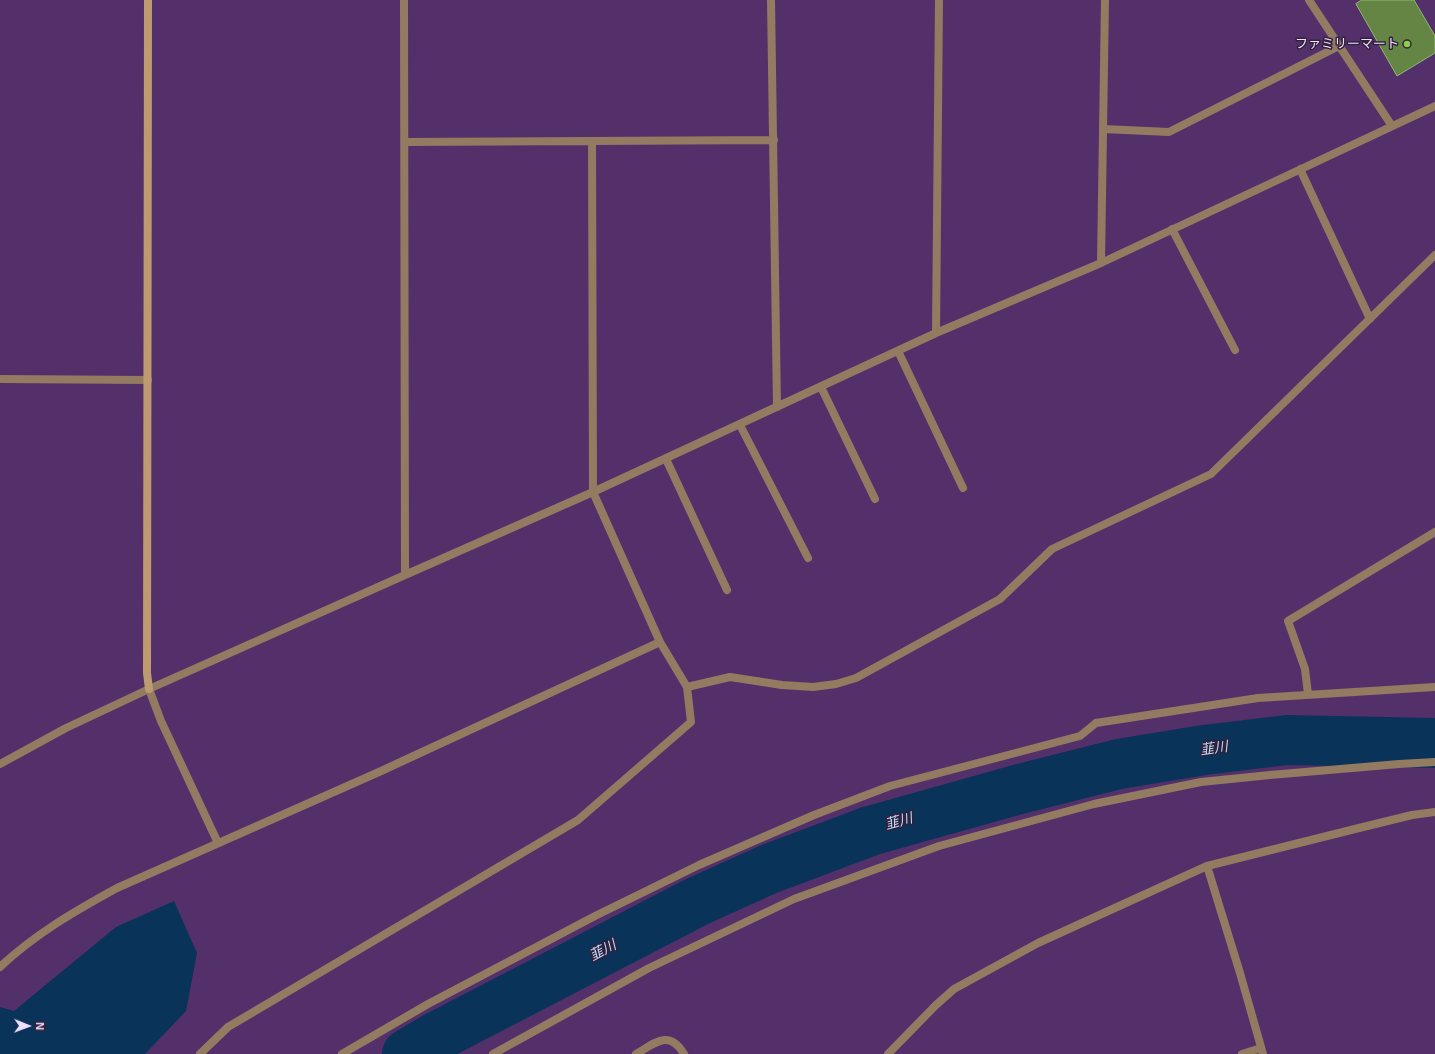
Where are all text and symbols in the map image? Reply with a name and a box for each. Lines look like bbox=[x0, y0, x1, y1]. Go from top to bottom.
place label: ファミリーマート bbox=[1295, 36, 1399, 52]
marker: ファミリーマート bbox=[1402, 39, 1412, 49]
water label: 韮川 bbox=[1199, 739, 1229, 759]
water label: 韮川 bbox=[883, 810, 915, 834]
water label: 韮川 bbox=[587, 937, 619, 965]
north arrow bbox=[8, 1006, 48, 1046]
text: N bbox=[34, 1022, 46, 1030]

